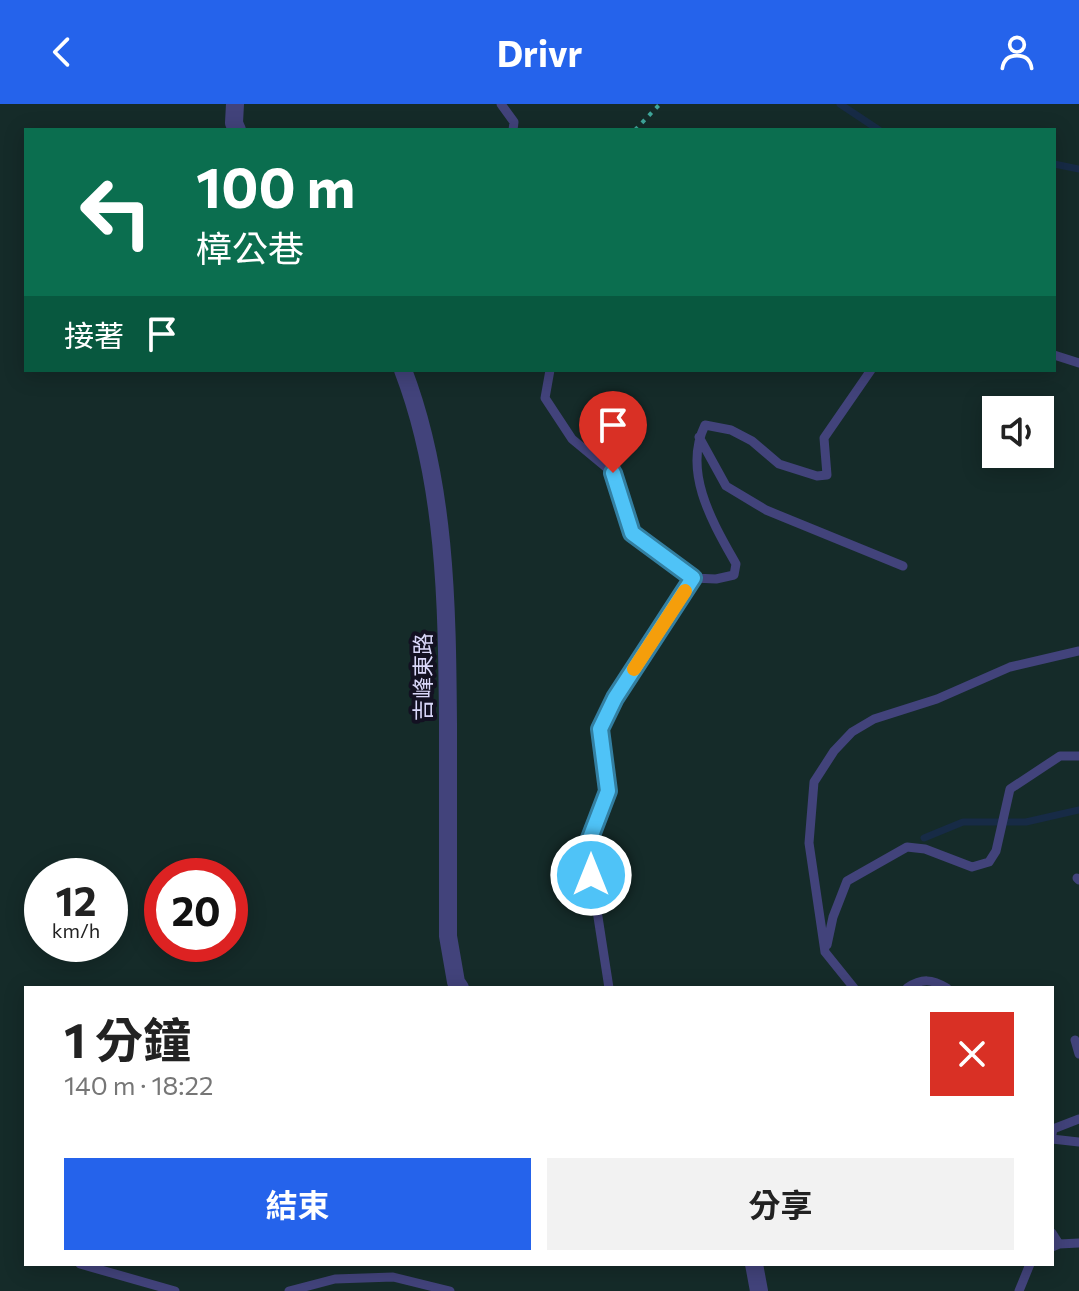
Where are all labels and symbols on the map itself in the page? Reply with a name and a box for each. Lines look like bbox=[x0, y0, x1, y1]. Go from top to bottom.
pin bbox=[579, 391, 647, 473]
street label: 吉峰東路 bbox=[409, 633, 436, 721]
position arrow bbox=[549, 833, 633, 917]
speed limit sign: 20 bbox=[144, 858, 248, 962]

